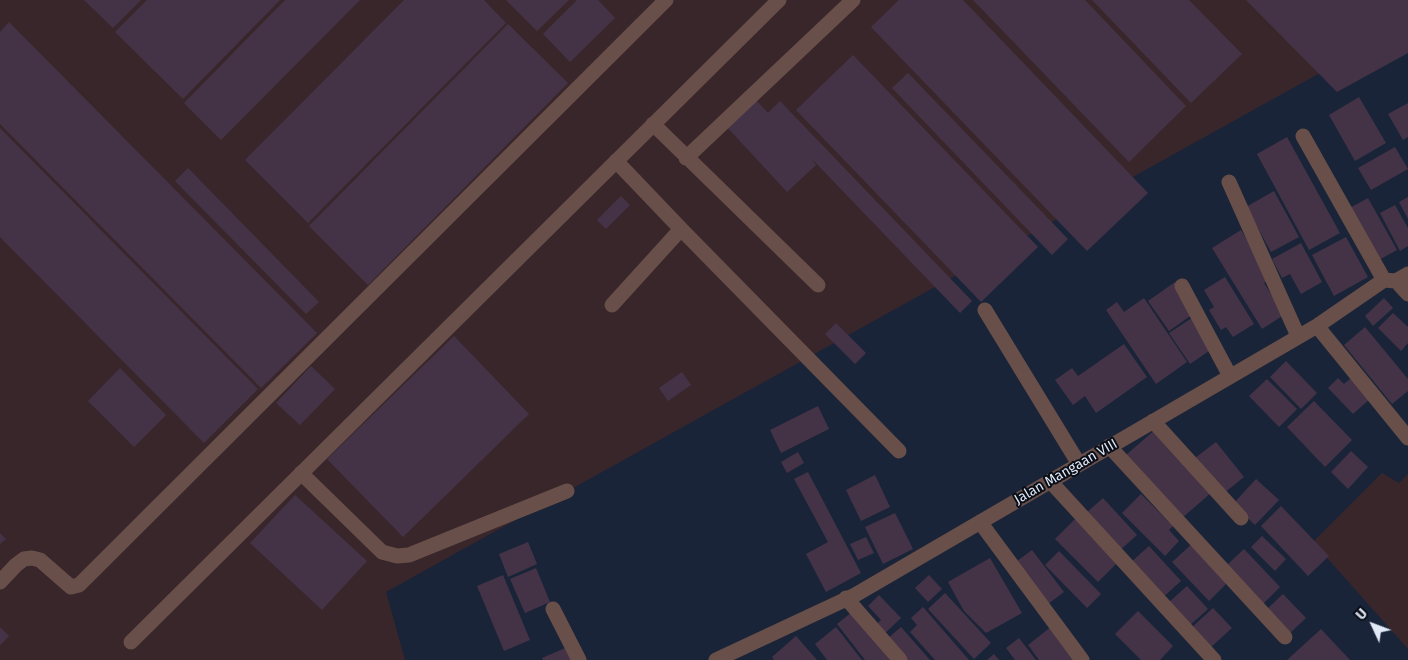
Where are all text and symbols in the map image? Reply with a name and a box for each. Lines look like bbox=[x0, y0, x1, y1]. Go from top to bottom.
street label: Jalan Mangaan VIII bbox=[1011, 436, 1121, 508]
north arrow bbox=[1348, 600, 1398, 650]
text: U bbox=[1352, 605, 1371, 624]

